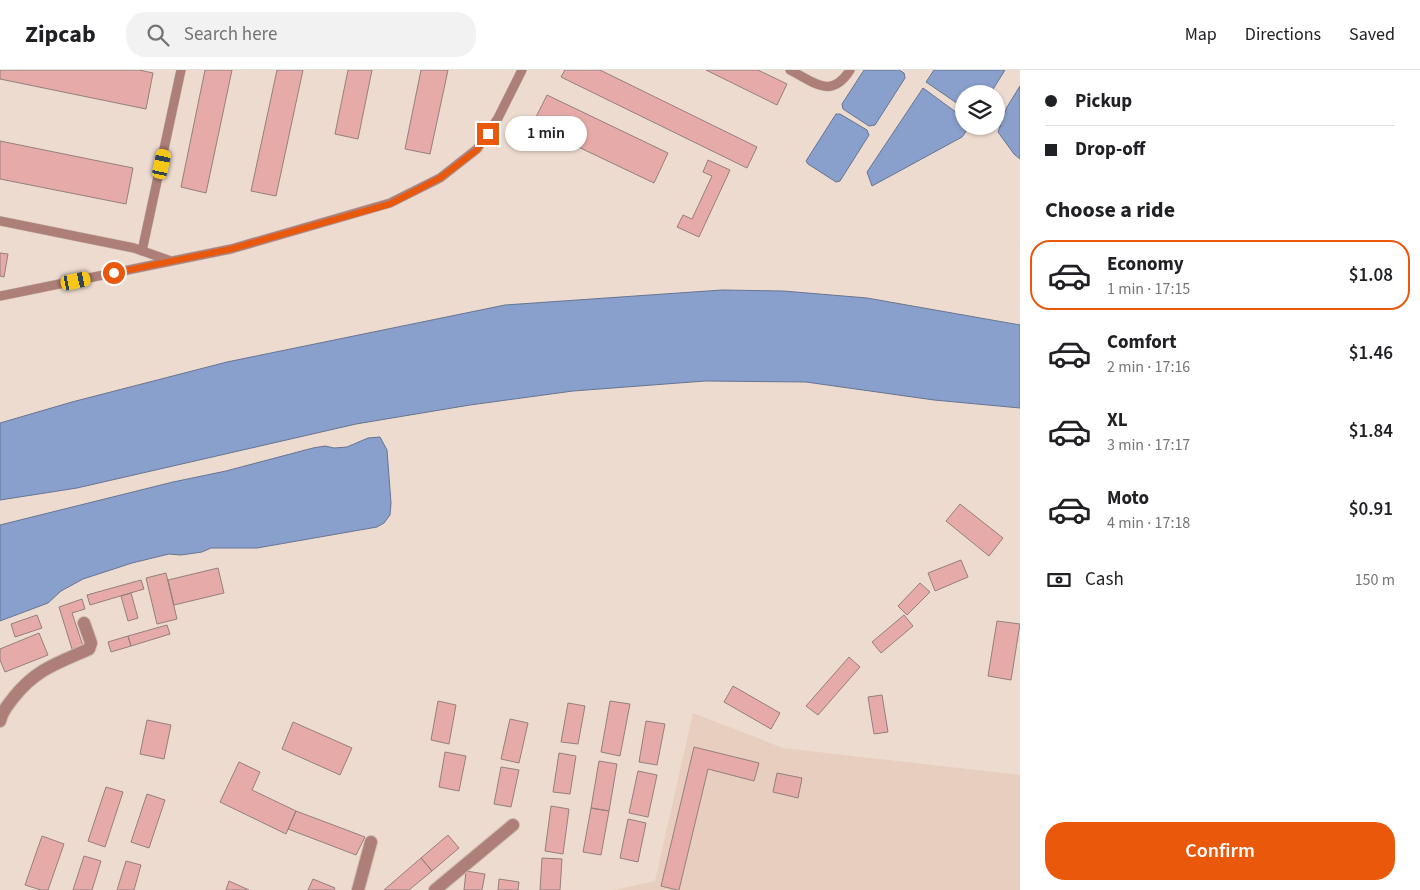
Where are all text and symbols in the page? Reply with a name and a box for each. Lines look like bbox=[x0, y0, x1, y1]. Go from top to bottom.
search box bbox=[126, 12, 476, 57]
text: Zipcab bbox=[25, 17, 96, 52]
icon: search bbox=[144, 21, 172, 49]
text: Search here bbox=[184, 21, 277, 48]
text: Map bbox=[1185, 22, 1217, 47]
text: Directions bbox=[1245, 22, 1321, 47]
text: Saved bbox=[1349, 22, 1395, 47]
map controls bbox=[955, 85, 1005, 135]
button: layers bbox=[955, 85, 1005, 135]
text: Pickup bbox=[1075, 88, 1132, 115]
callout: 1 min bbox=[506, 116, 588, 152]
text: 1 min bbox=[527, 122, 565, 144]
route end bbox=[477, 123, 499, 145]
text: Drop-off bbox=[1075, 136, 1145, 163]
car bbox=[151, 148, 172, 180]
text: Choose a ride bbox=[1045, 194, 1175, 226]
text: Economy bbox=[1107, 251, 1184, 278]
icon: car bbox=[1047, 253, 1092, 298]
route start bbox=[103, 262, 125, 284]
text: $1.08 bbox=[1349, 262, 1393, 289]
car bbox=[59, 271, 92, 291]
text: 1 min · 17:15 bbox=[1107, 278, 1190, 300]
text: Comfort bbox=[1107, 329, 1177, 356]
icon: car bbox=[1047, 331, 1092, 376]
text: $1.46 bbox=[1349, 340, 1393, 367]
text: 2 min · 17:16 bbox=[1107, 356, 1190, 378]
text: XL bbox=[1107, 407, 1128, 434]
icon: car bbox=[1047, 409, 1092, 454]
text: $1.84 bbox=[1349, 418, 1393, 445]
text: 3 min · 17:17 bbox=[1107, 434, 1190, 456]
text: Moto bbox=[1107, 485, 1149, 512]
icon: car bbox=[1047, 487, 1092, 532]
text: $0.91 bbox=[1349, 496, 1393, 523]
text: 4 min · 17:18 bbox=[1107, 512, 1190, 534]
icon: cash bbox=[1045, 566, 1073, 594]
text: Cash bbox=[1085, 566, 1124, 593]
text: 150 m bbox=[1355, 569, 1395, 591]
button: Confirm bbox=[1045, 822, 1395, 880]

